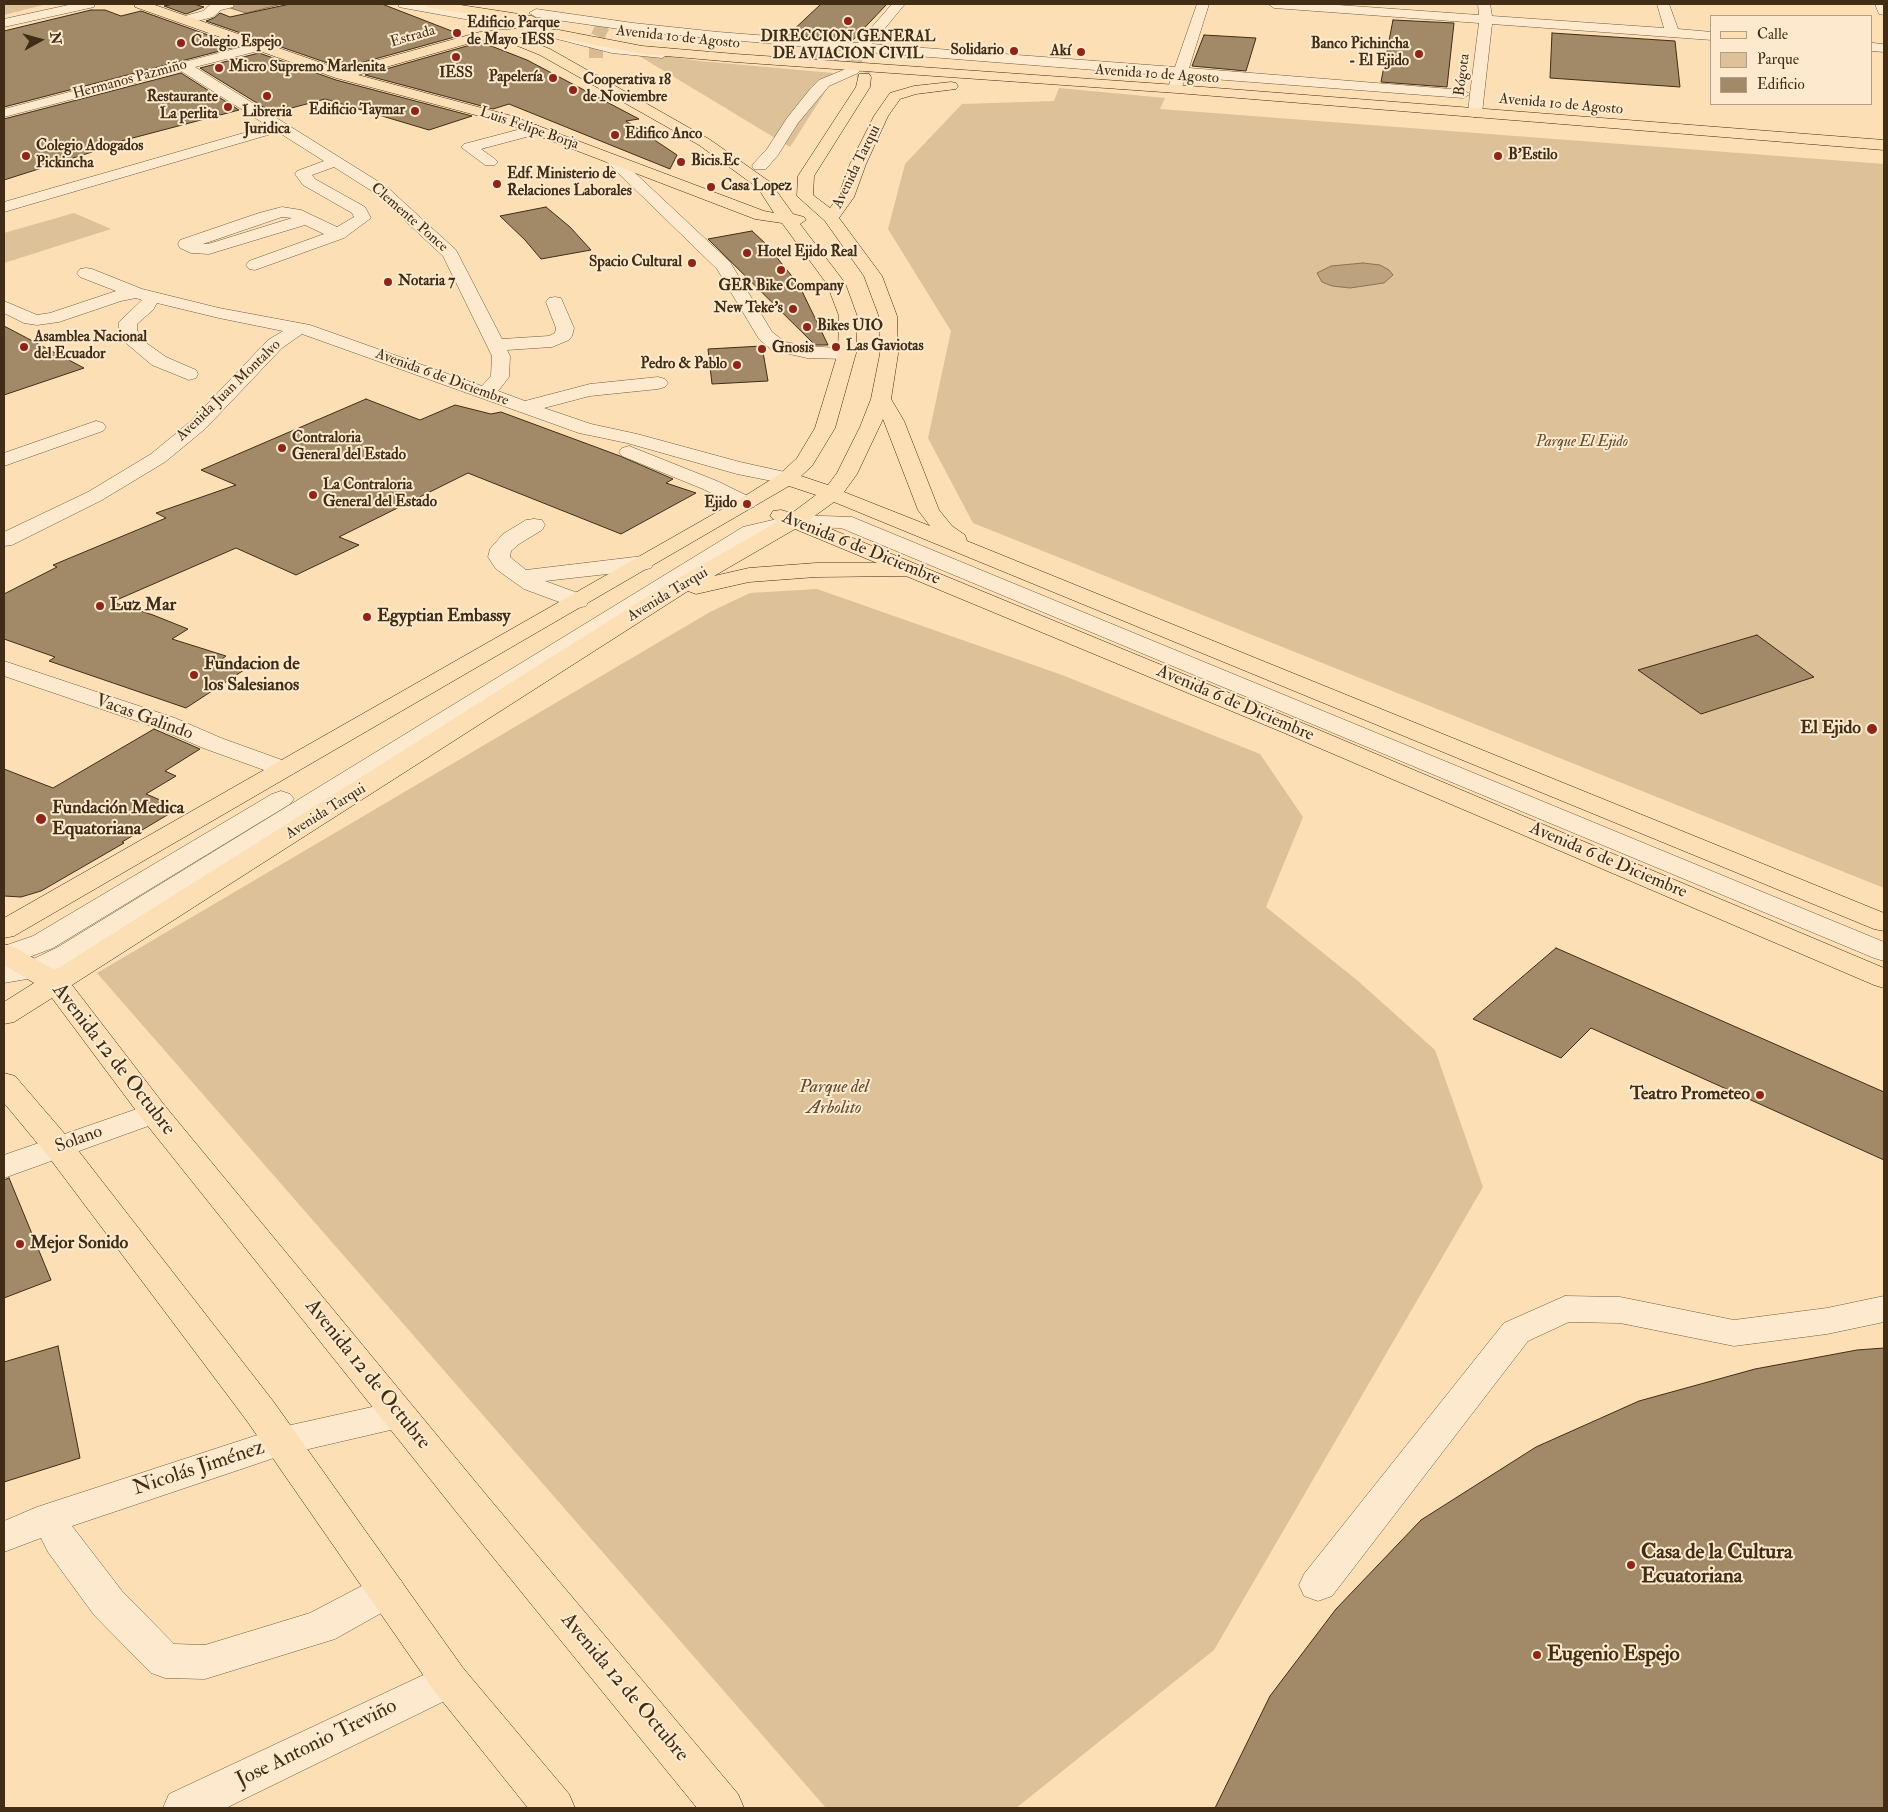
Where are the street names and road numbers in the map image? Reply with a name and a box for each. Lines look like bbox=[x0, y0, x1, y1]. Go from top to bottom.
street label: Estrada bbox=[388, 22, 438, 52]
street label: Avenida 10 de Agosto bbox=[615, 23, 741, 53]
street label: Bógota bbox=[1451, 53, 1475, 97]
street label: Hermanos Pazmiño bbox=[71, 56, 189, 104]
street label: Avenida 10 de Agosto bbox=[1094, 62, 1220, 88]
street label: Avenida 10 de Agosto bbox=[1498, 91, 1624, 119]
street label: Luis Felipe Borja bbox=[477, 104, 581, 154]
street label: Avenida Tarqui bbox=[829, 122, 885, 212]
street label: Clemente Ponce bbox=[367, 180, 451, 256]
street label: Avenida Juan Montalvo bbox=[173, 337, 285, 445]
street label: Avenida 6 de Diciembre bbox=[373, 345, 511, 411]
street label: Avenida 6 de Diciembre bbox=[779, 507, 943, 591]
street label: Avenida Tarqui bbox=[624, 564, 712, 626]
street label: Avenida 6 de Diciembre bbox=[1153, 661, 1317, 747]
street label: Vacas Galindo bbox=[92, 690, 196, 746]
street label: Avenida Tarqui bbox=[283, 780, 369, 844]
street label: Avenida 6 de Diciembre bbox=[1526, 818, 1690, 904]
street label: Avenida 12 de Octubre bbox=[46, 979, 180, 1141]
street label: Solano bbox=[53, 1122, 105, 1158]
street label: Avenida 12 de Octubre bbox=[299, 1295, 435, 1455]
street label: Nicolás Jiménez bbox=[130, 1436, 268, 1502]
street label: Avenida 12 de Octubre bbox=[555, 1609, 693, 1767]
street label: Jose Antonio Treviño bbox=[233, 1694, 401, 1794]

